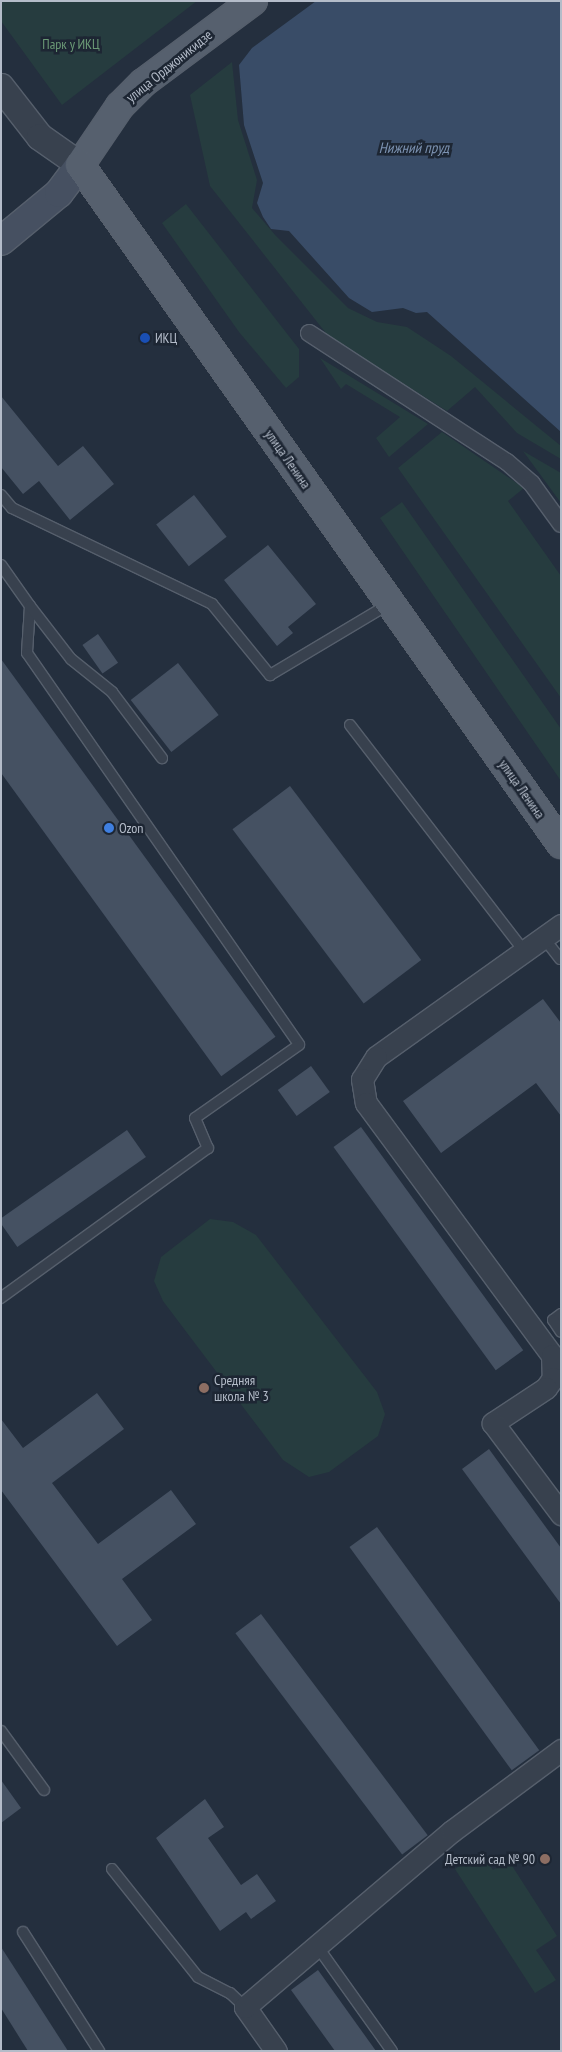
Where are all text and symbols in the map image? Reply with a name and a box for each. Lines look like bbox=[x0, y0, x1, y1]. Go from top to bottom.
street label: улица Орджоникидзе bbox=[123, 26, 215, 106]
park label: Парк у ИКЦ bbox=[42, 36, 100, 52]
water label: Нижний пруд bbox=[379, 139, 449, 157]
place label: ИКЦ bbox=[155, 330, 177, 346]
marker: ИКЦ bbox=[139, 332, 151, 344]
street label: улица Ленина bbox=[262, 426, 314, 492]
street label: улица Ленина bbox=[496, 756, 548, 822]
place label: Ozon bbox=[119, 820, 144, 836]
marker: Ozon bbox=[103, 822, 115, 834]
place label: Средняя школа № 3 bbox=[214, 1372, 269, 1404]
marker: Средняя школа № 3 bbox=[198, 1382, 210, 1394]
place label: Детский сад № 90 bbox=[445, 1851, 535, 1867]
marker: Детский сад № 90 bbox=[539, 1853, 551, 1865]

